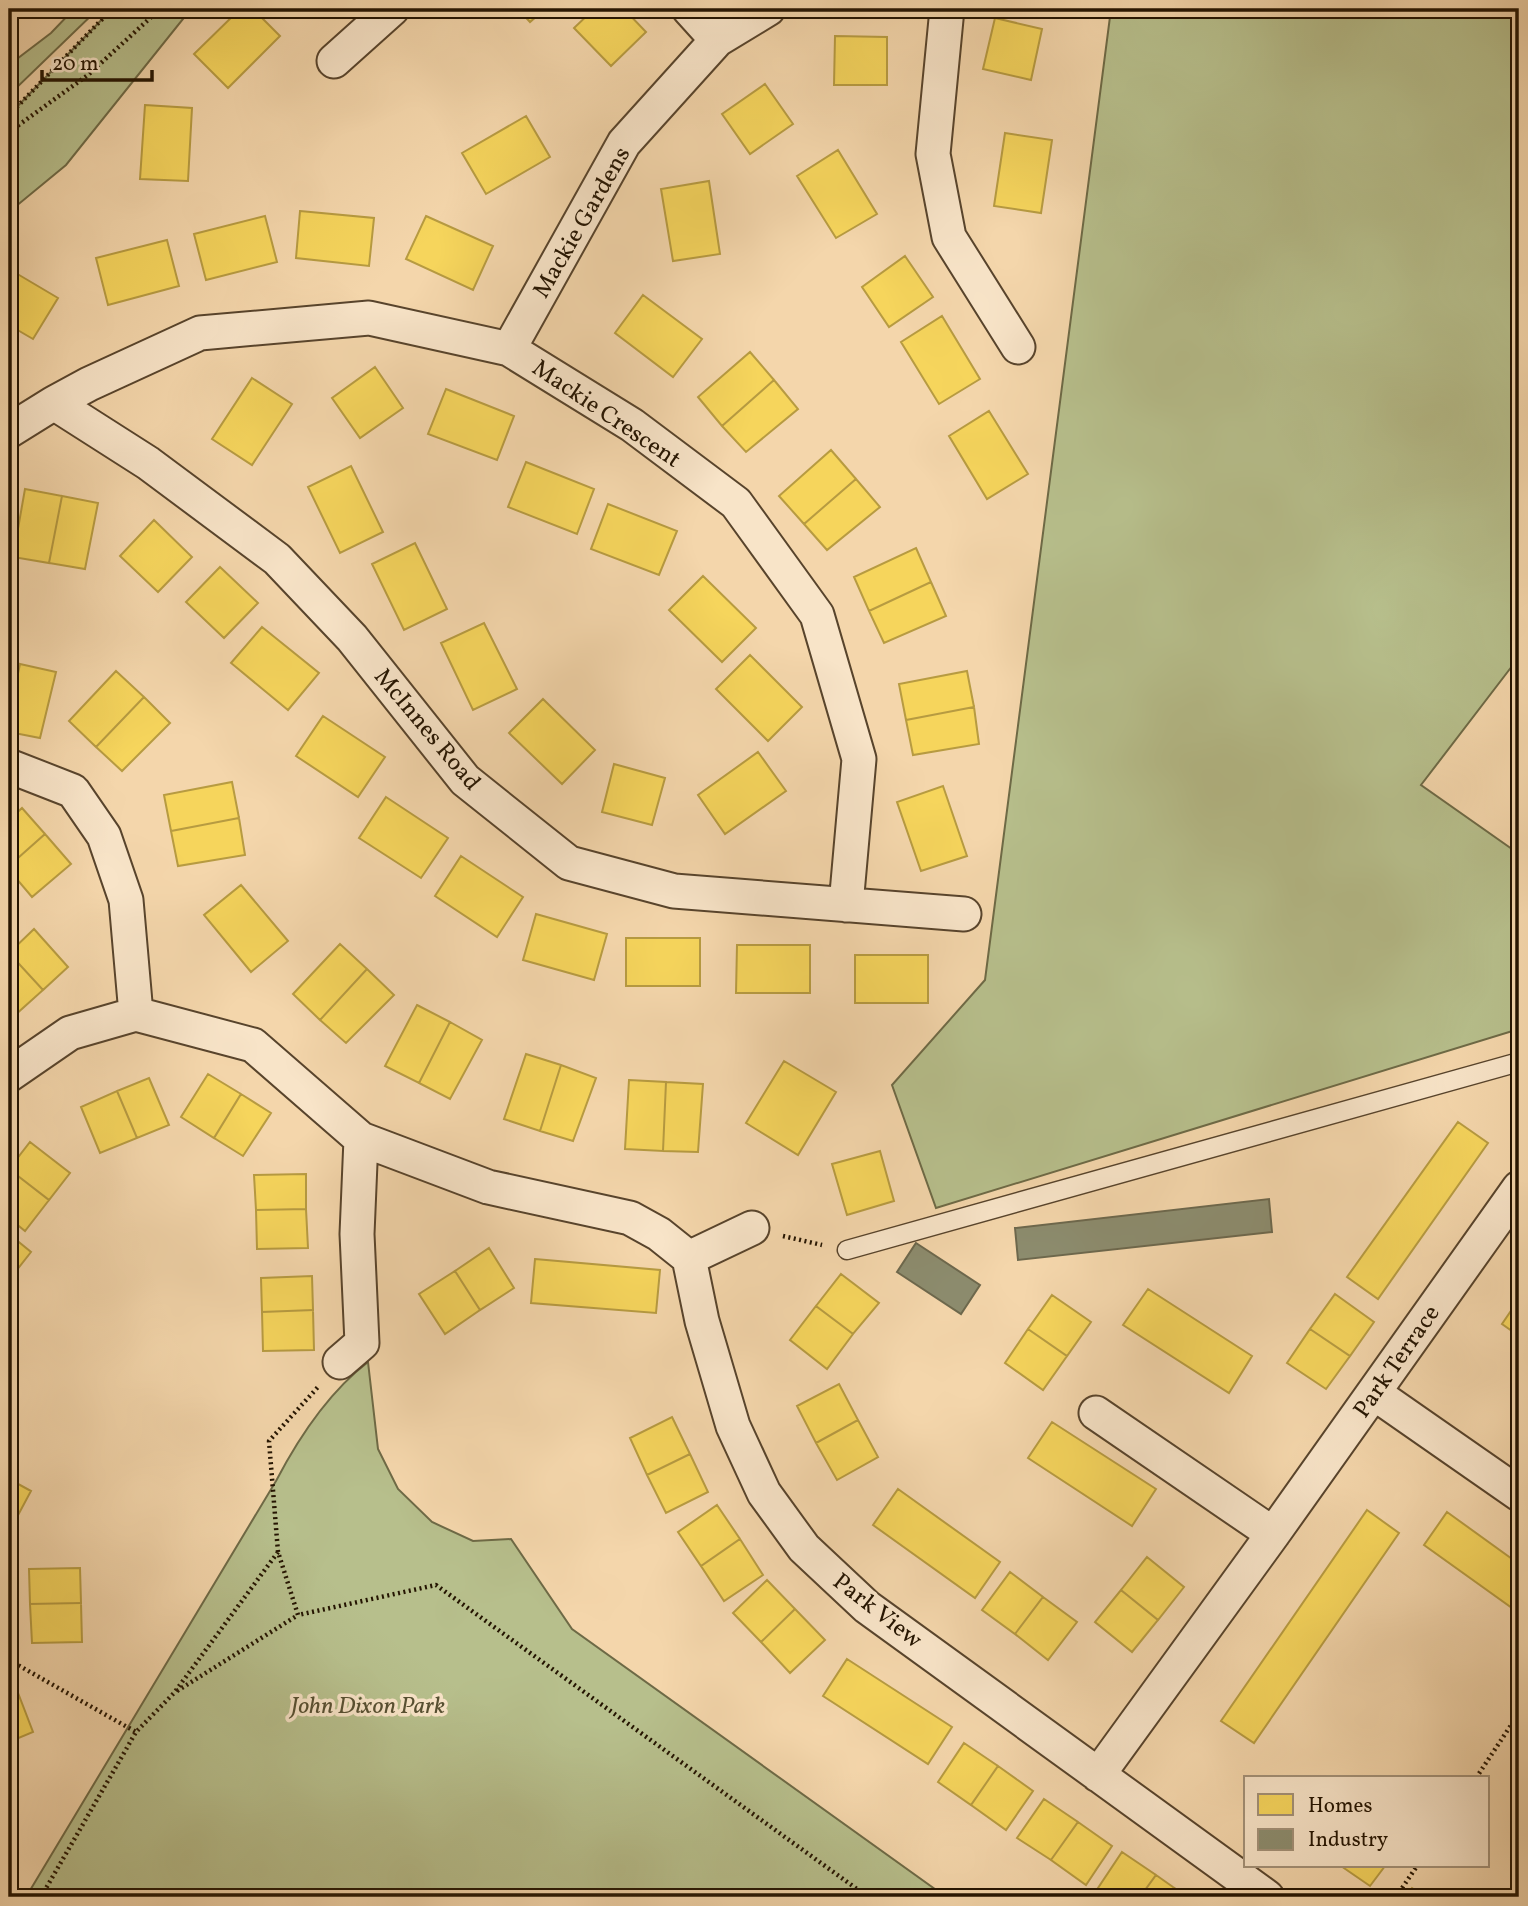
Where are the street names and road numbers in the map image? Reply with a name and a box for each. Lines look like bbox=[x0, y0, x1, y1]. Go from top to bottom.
street label: Mackie Gardens bbox=[526, 141, 640, 305]
street label: Mackie Crescent bbox=[525, 352, 687, 477]
street label: McInnes Road bbox=[365, 662, 488, 799]
street label: Park Terrace bbox=[1346, 1299, 1449, 1426]
street label: Park View bbox=[825, 1566, 929, 1658]

